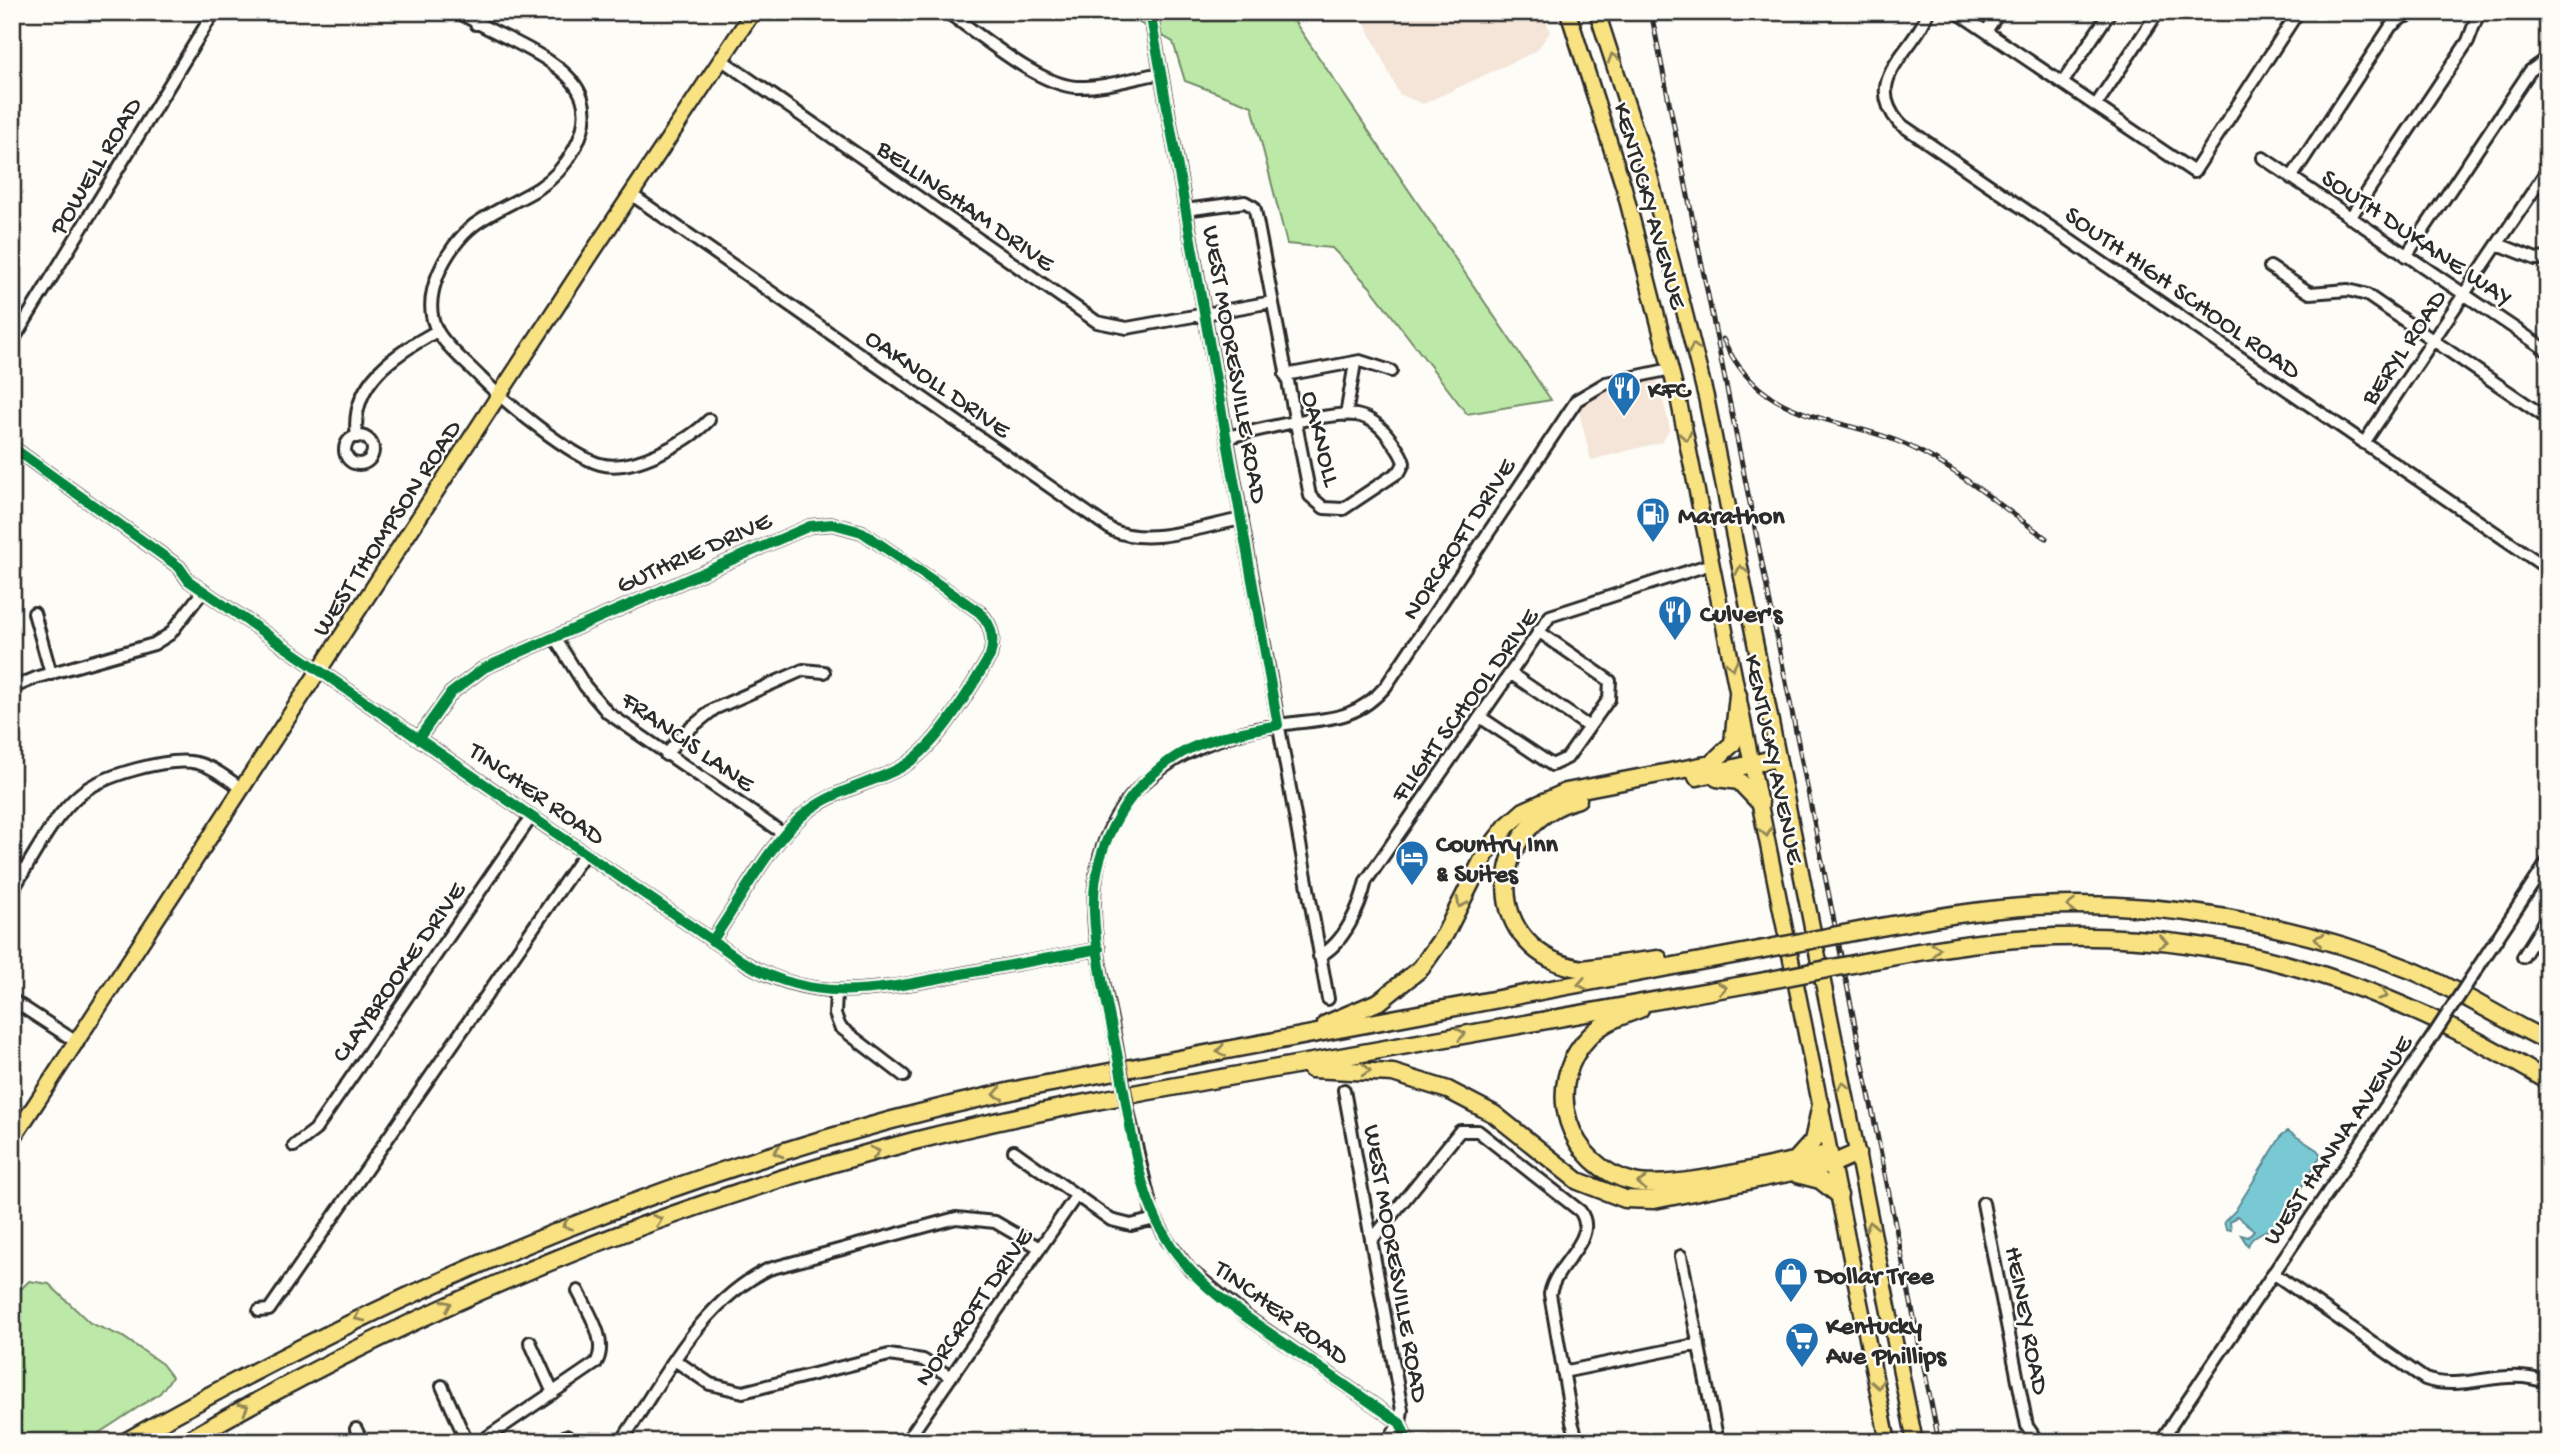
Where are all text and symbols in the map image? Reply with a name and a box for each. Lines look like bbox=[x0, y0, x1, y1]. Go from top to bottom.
one-way arrow bbox=[1607, 52, 1622, 64]
street label: POWELL ROAD bbox=[44, 93, 151, 243]
street label: KENTUCKY AVENUE bbox=[1603, 99, 1692, 314]
street label: BELLINGHAM DRIVE bbox=[869, 134, 1060, 281]
street label: SOUTH DUKANE WAY bbox=[2314, 164, 2517, 315]
street label: SOUTH HIGH SCHOOL ROAD bbox=[2057, 201, 2306, 388]
street label: WEST MOORESVILLE ROAD bbox=[1193, 224, 1272, 506]
street label: BERYL ROAD bbox=[2355, 285, 2456, 413]
street label: OAKNOLL DRIVE bbox=[858, 324, 1016, 448]
one-way arrow bbox=[1688, 342, 1703, 354]
restaurant icon: KFC bbox=[1605, 369, 1643, 418]
place label: KFC bbox=[1647, 377, 1693, 408]
street label: OAKNOLL bbox=[1292, 388, 1346, 491]
street label: WEST THOMPSON ROAD bbox=[307, 415, 470, 643]
one-way arrow bbox=[1677, 430, 1692, 442]
street label: NORCROFT DRIVE bbox=[1397, 453, 1525, 627]
fuel station icon: Marathon bbox=[1634, 495, 1672, 544]
place label: Marathon bbox=[1678, 503, 1785, 534]
street label: GUTHRIE DRIVE bbox=[613, 507, 778, 603]
one-way arrow bbox=[1735, 564, 1750, 576]
restaurant icon: Culver's bbox=[1656, 593, 1694, 642]
place label: Culver's bbox=[1700, 601, 1784, 632]
street label: FLIGHT SCHOOL DRIVE bbox=[1385, 603, 1548, 810]
street label: KENTUCKY AVENUE bbox=[1734, 652, 1809, 868]
one-way arrow bbox=[1724, 659, 1739, 671]
street label: FRANCIS LANE bbox=[613, 686, 760, 802]
street label: TINCHER ROAD bbox=[459, 736, 610, 854]
one-way arrow bbox=[1758, 826, 1773, 838]
place label: Country Inn & Suites bbox=[1436, 831, 1559, 892]
hotel icon: Country Inn & Suites bbox=[1393, 838, 1431, 887]
street label: CLAYBROOKE DRIVE bbox=[327, 877, 475, 1070]
one-way arrow bbox=[1455, 896, 1469, 908]
one-way arrow bbox=[2066, 898, 2076, 914]
one-way arrow bbox=[2314, 933, 2326, 948]
one-way arrow bbox=[2157, 934, 2169, 949]
one-way arrow bbox=[1930, 942, 1942, 957]
one-way arrow bbox=[1576, 975, 1588, 990]
one-way arrow bbox=[1716, 981, 1728, 996]
one-way arrow bbox=[2377, 987, 2389, 1001]
one-way arrow bbox=[1455, 1027, 1467, 1042]
street label: WEST HANNA AVENUE bbox=[2258, 1030, 2422, 1252]
one-way arrow bbox=[1215, 1043, 1227, 1058]
one-way arrow bbox=[1361, 1062, 1372, 1077]
one-way arrow bbox=[1837, 1080, 1852, 1092]
one-way arrow bbox=[992, 1086, 1004, 1101]
street label: WEST MOORESVILLE ROAD bbox=[1354, 1123, 1433, 1405]
one-way arrow bbox=[772, 1143, 784, 1158]
one-way arrow bbox=[869, 1145, 881, 1160]
one-way arrow bbox=[1636, 1175, 1648, 1190]
one-way arrow bbox=[652, 1214, 664, 1228]
one-way arrow bbox=[562, 1217, 574, 1231]
one-way arrow bbox=[1865, 1220, 1880, 1232]
street label: NORCROFT DRIVE bbox=[909, 1223, 1042, 1394]
street label: HEINEY ROAD bbox=[1995, 1244, 2054, 1398]
street label: TINCHER ROAD bbox=[1205, 1254, 1354, 1374]
shop icon: Dollar Tree bbox=[1772, 1255, 1810, 1304]
place label: Dollar Tree bbox=[1814, 1263, 1935, 1294]
one-way arrow bbox=[440, 1300, 453, 1314]
one-way arrow bbox=[354, 1309, 366, 1323]
place label: Kentucky Ave Phillips bbox=[1825, 1313, 1947, 1374]
supermarket icon: Kentucky Ave Phillips bbox=[1783, 1320, 1821, 1369]
one-way arrow bbox=[1869, 1378, 1884, 1390]
one-way arrow bbox=[237, 1403, 250, 1416]

